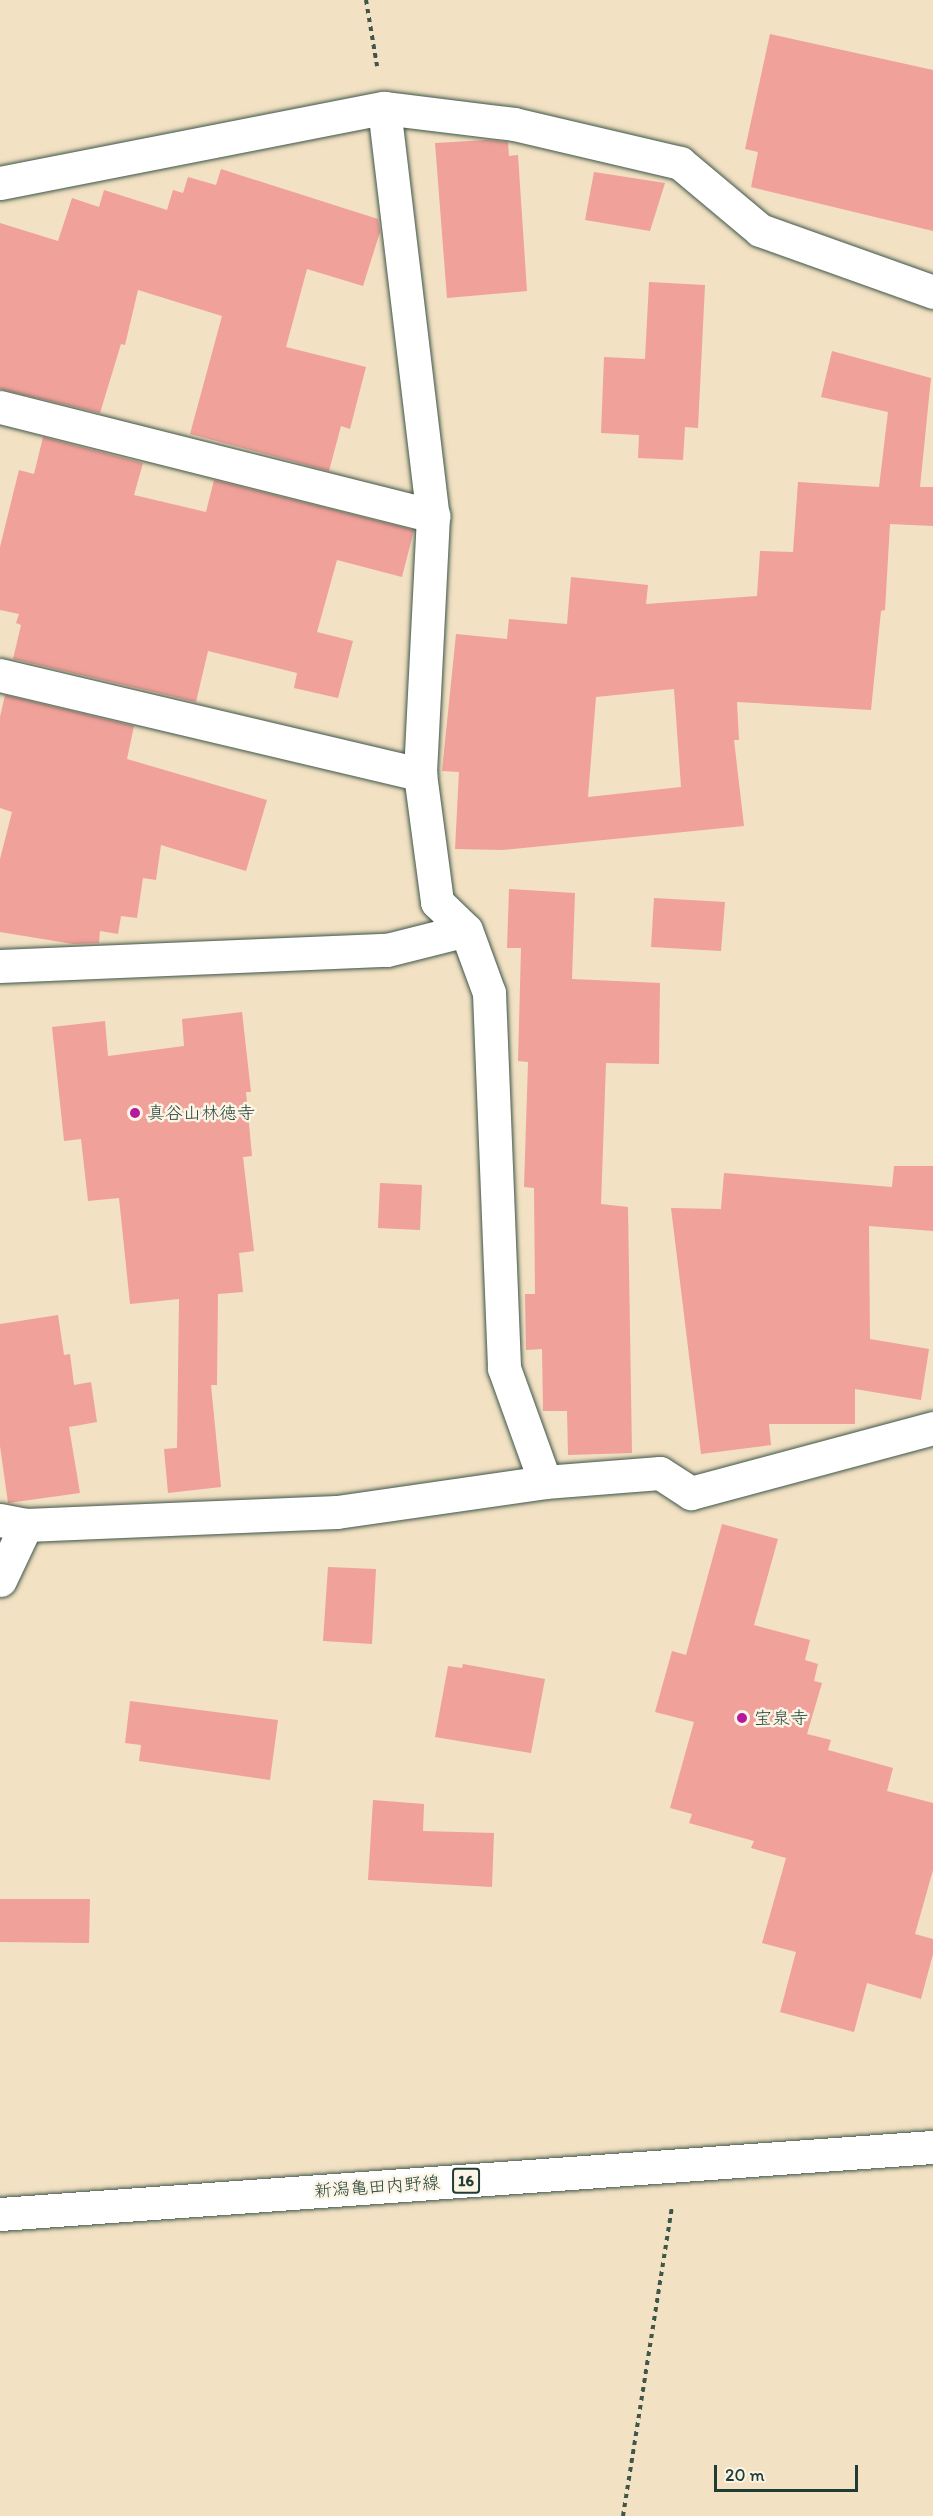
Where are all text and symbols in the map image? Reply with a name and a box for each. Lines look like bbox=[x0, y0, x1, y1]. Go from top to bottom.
place label: 真谷山林徳寺 bbox=[147, 1102, 255, 1124]
marker: 真谷山林徳寺 bbox=[128, 1106, 142, 1120]
place label: 宝泉寺 bbox=[754, 1707, 808, 1729]
marker: 宝泉寺 bbox=[735, 1711, 749, 1725]
road number: 16 bbox=[451, 2168, 481, 2194]
street label: 新潟亀田内野線 bbox=[313, 2172, 441, 2202]
scale bar bbox=[717, 2453, 861, 2491]
text: 20 m bbox=[725, 2464, 765, 2486]

